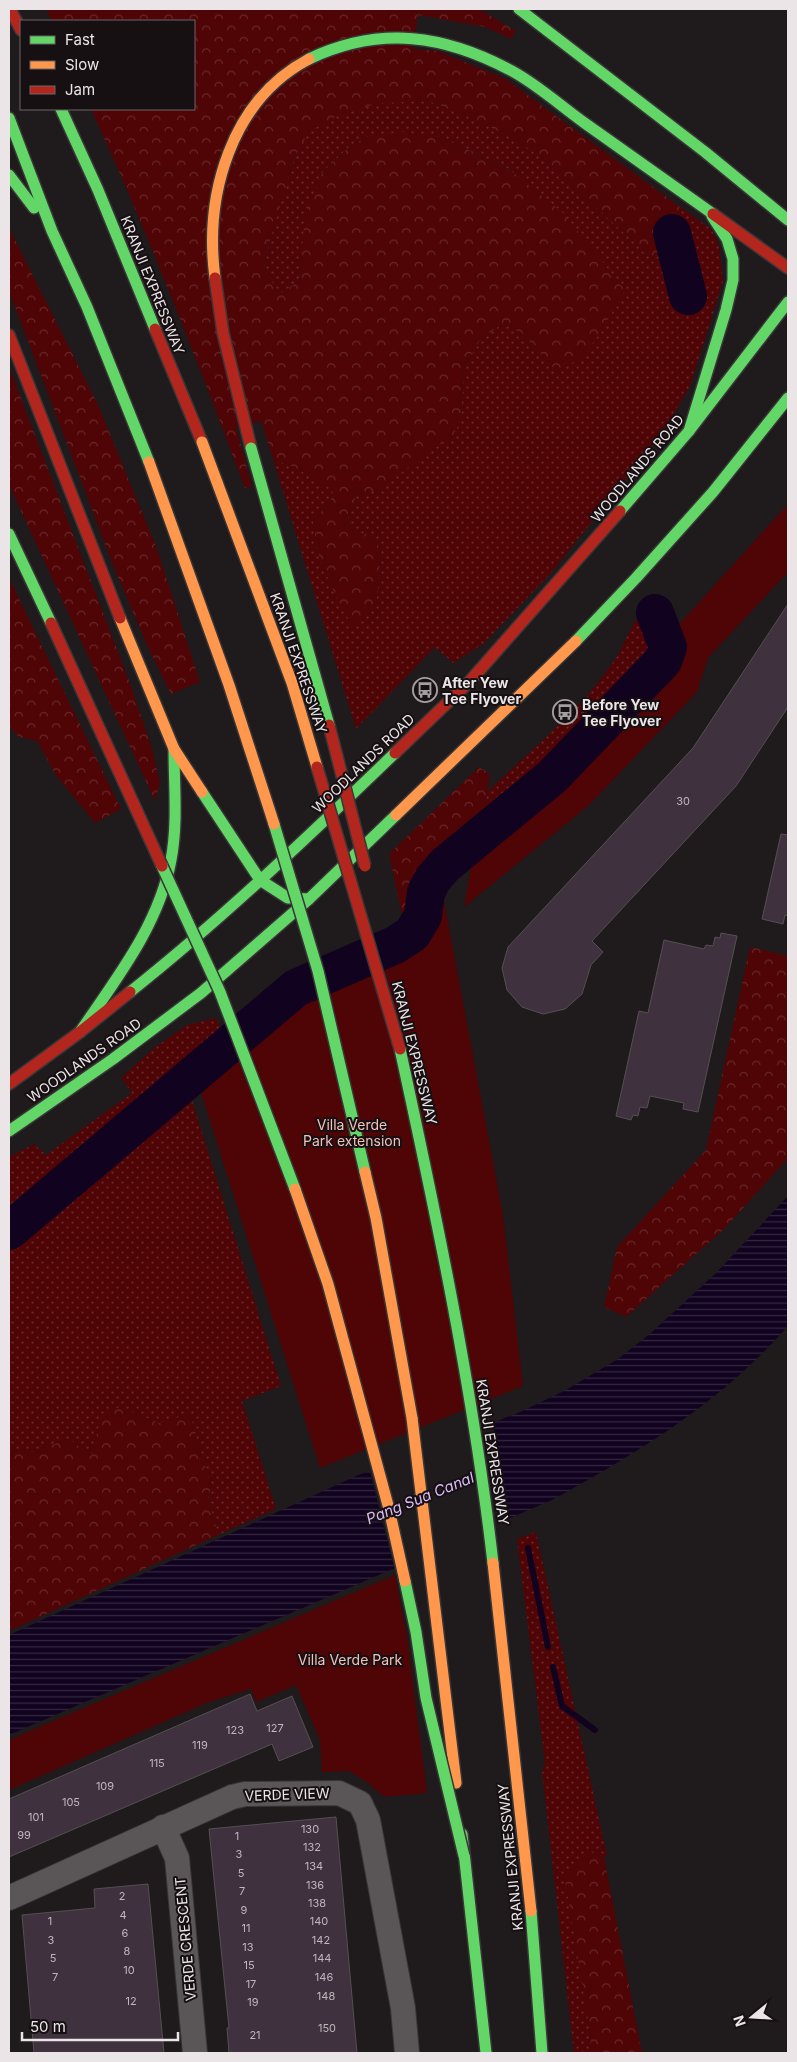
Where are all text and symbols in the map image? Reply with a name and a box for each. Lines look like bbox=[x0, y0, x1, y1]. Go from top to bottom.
legend bbox=[20, 20, 195, 110]
text: Fast bbox=[65, 30, 95, 49]
text: Slow bbox=[65, 55, 99, 74]
text: Jam bbox=[65, 80, 95, 99]
street label: KRANJI EXPRESSWAY bbox=[117, 213, 189, 357]
street label: WOODLANDS ROAD bbox=[587, 411, 687, 525]
street label: KRANJI EXPRESSWAY bbox=[267, 590, 331, 736]
place label: After Yew Tee Flyover bbox=[442, 674, 521, 707]
bus stop icon: After Yew Tee Flyover bbox=[412, 677, 438, 703]
place label: Before Yew Tee Flyover bbox=[582, 696, 661, 729]
bus stop icon: Before Yew Tee Flyover bbox=[552, 699, 578, 725]
street label: WOODLANDS ROAD bbox=[308, 710, 418, 816]
house number: 30 bbox=[676, 794, 690, 808]
street label: KRANJI EXPRESSWAY bbox=[389, 979, 441, 1127]
street label: WOODLANDS ROAD bbox=[24, 1014, 144, 1106]
park label: Villa Verde Park extension bbox=[303, 1116, 401, 1149]
street label: KRANJI EXPRESSWAY bbox=[473, 1378, 513, 1527]
water label: Pang Sua Canal bbox=[363, 1468, 477, 1528]
park label: Villa Verde Park bbox=[298, 1651, 403, 1668]
house number: 127 bbox=[266, 1721, 284, 1735]
house number: 123 bbox=[226, 1723, 244, 1737]
house number: 119 bbox=[192, 1738, 208, 1752]
house number: 115 bbox=[149, 1756, 165, 1770]
house number: 109 bbox=[96, 1779, 114, 1793]
street label: KRANJI EXPRESSWAY bbox=[494, 1782, 526, 1931]
street label: VERDE VIEW bbox=[244, 1784, 330, 1804]
house number: 105 bbox=[62, 1795, 80, 1809]
house number: 101 bbox=[28, 1810, 44, 1824]
house number: 130 bbox=[301, 1822, 319, 1836]
house number: 99 bbox=[17, 1828, 31, 1842]
house number: 1 bbox=[235, 1829, 239, 1843]
house number: 132 bbox=[303, 1840, 321, 1854]
house number: 3 bbox=[236, 1847, 243, 1861]
house number: 134 bbox=[305, 1859, 323, 1873]
house number: 5 bbox=[238, 1866, 245, 1880]
street label: VERDE CRESCENT bbox=[171, 1876, 199, 2002]
house number: 136 bbox=[306, 1878, 324, 1892]
house number: 7 bbox=[239, 1884, 245, 1898]
house number: 2 bbox=[119, 1889, 125, 1903]
house number: 138 bbox=[308, 1896, 326, 1910]
house number: 9 bbox=[241, 1903, 248, 1917]
house number: 4 bbox=[119, 1908, 127, 1922]
house number: 1 bbox=[48, 1914, 52, 1928]
house number: 140 bbox=[310, 1914, 328, 1928]
house number: 11 bbox=[242, 1921, 250, 1935]
house number: 6 bbox=[122, 1926, 129, 1940]
house number: 3 bbox=[48, 1933, 55, 1947]
house number: 142 bbox=[312, 1933, 330, 1947]
house number: 13 bbox=[242, 1940, 254, 1954]
house number: 8 bbox=[124, 1944, 131, 1958]
house number: 5 bbox=[50, 1951, 57, 1965]
house number: 144 bbox=[313, 1951, 331, 1965]
house number: 15 bbox=[243, 1958, 255, 1972]
house number: 10 bbox=[123, 1963, 135, 1977]
house number: 7 bbox=[52, 1970, 58, 1984]
house number: 146 bbox=[315, 1970, 333, 1984]
house number: 17 bbox=[246, 1977, 256, 1991]
house number: 148 bbox=[317, 1989, 335, 2003]
north arrow bbox=[727, 1992, 777, 2042]
house number: 12 bbox=[125, 1994, 137, 2008]
house number: 19 bbox=[247, 1995, 259, 2009]
scale bar bbox=[22, 2010, 179, 2042]
text: N bbox=[729, 2013, 749, 2029]
text: 50 m bbox=[30, 2017, 66, 2036]
house number: 150 bbox=[318, 2021, 336, 2035]
house number: 21 bbox=[249, 2028, 261, 2042]

